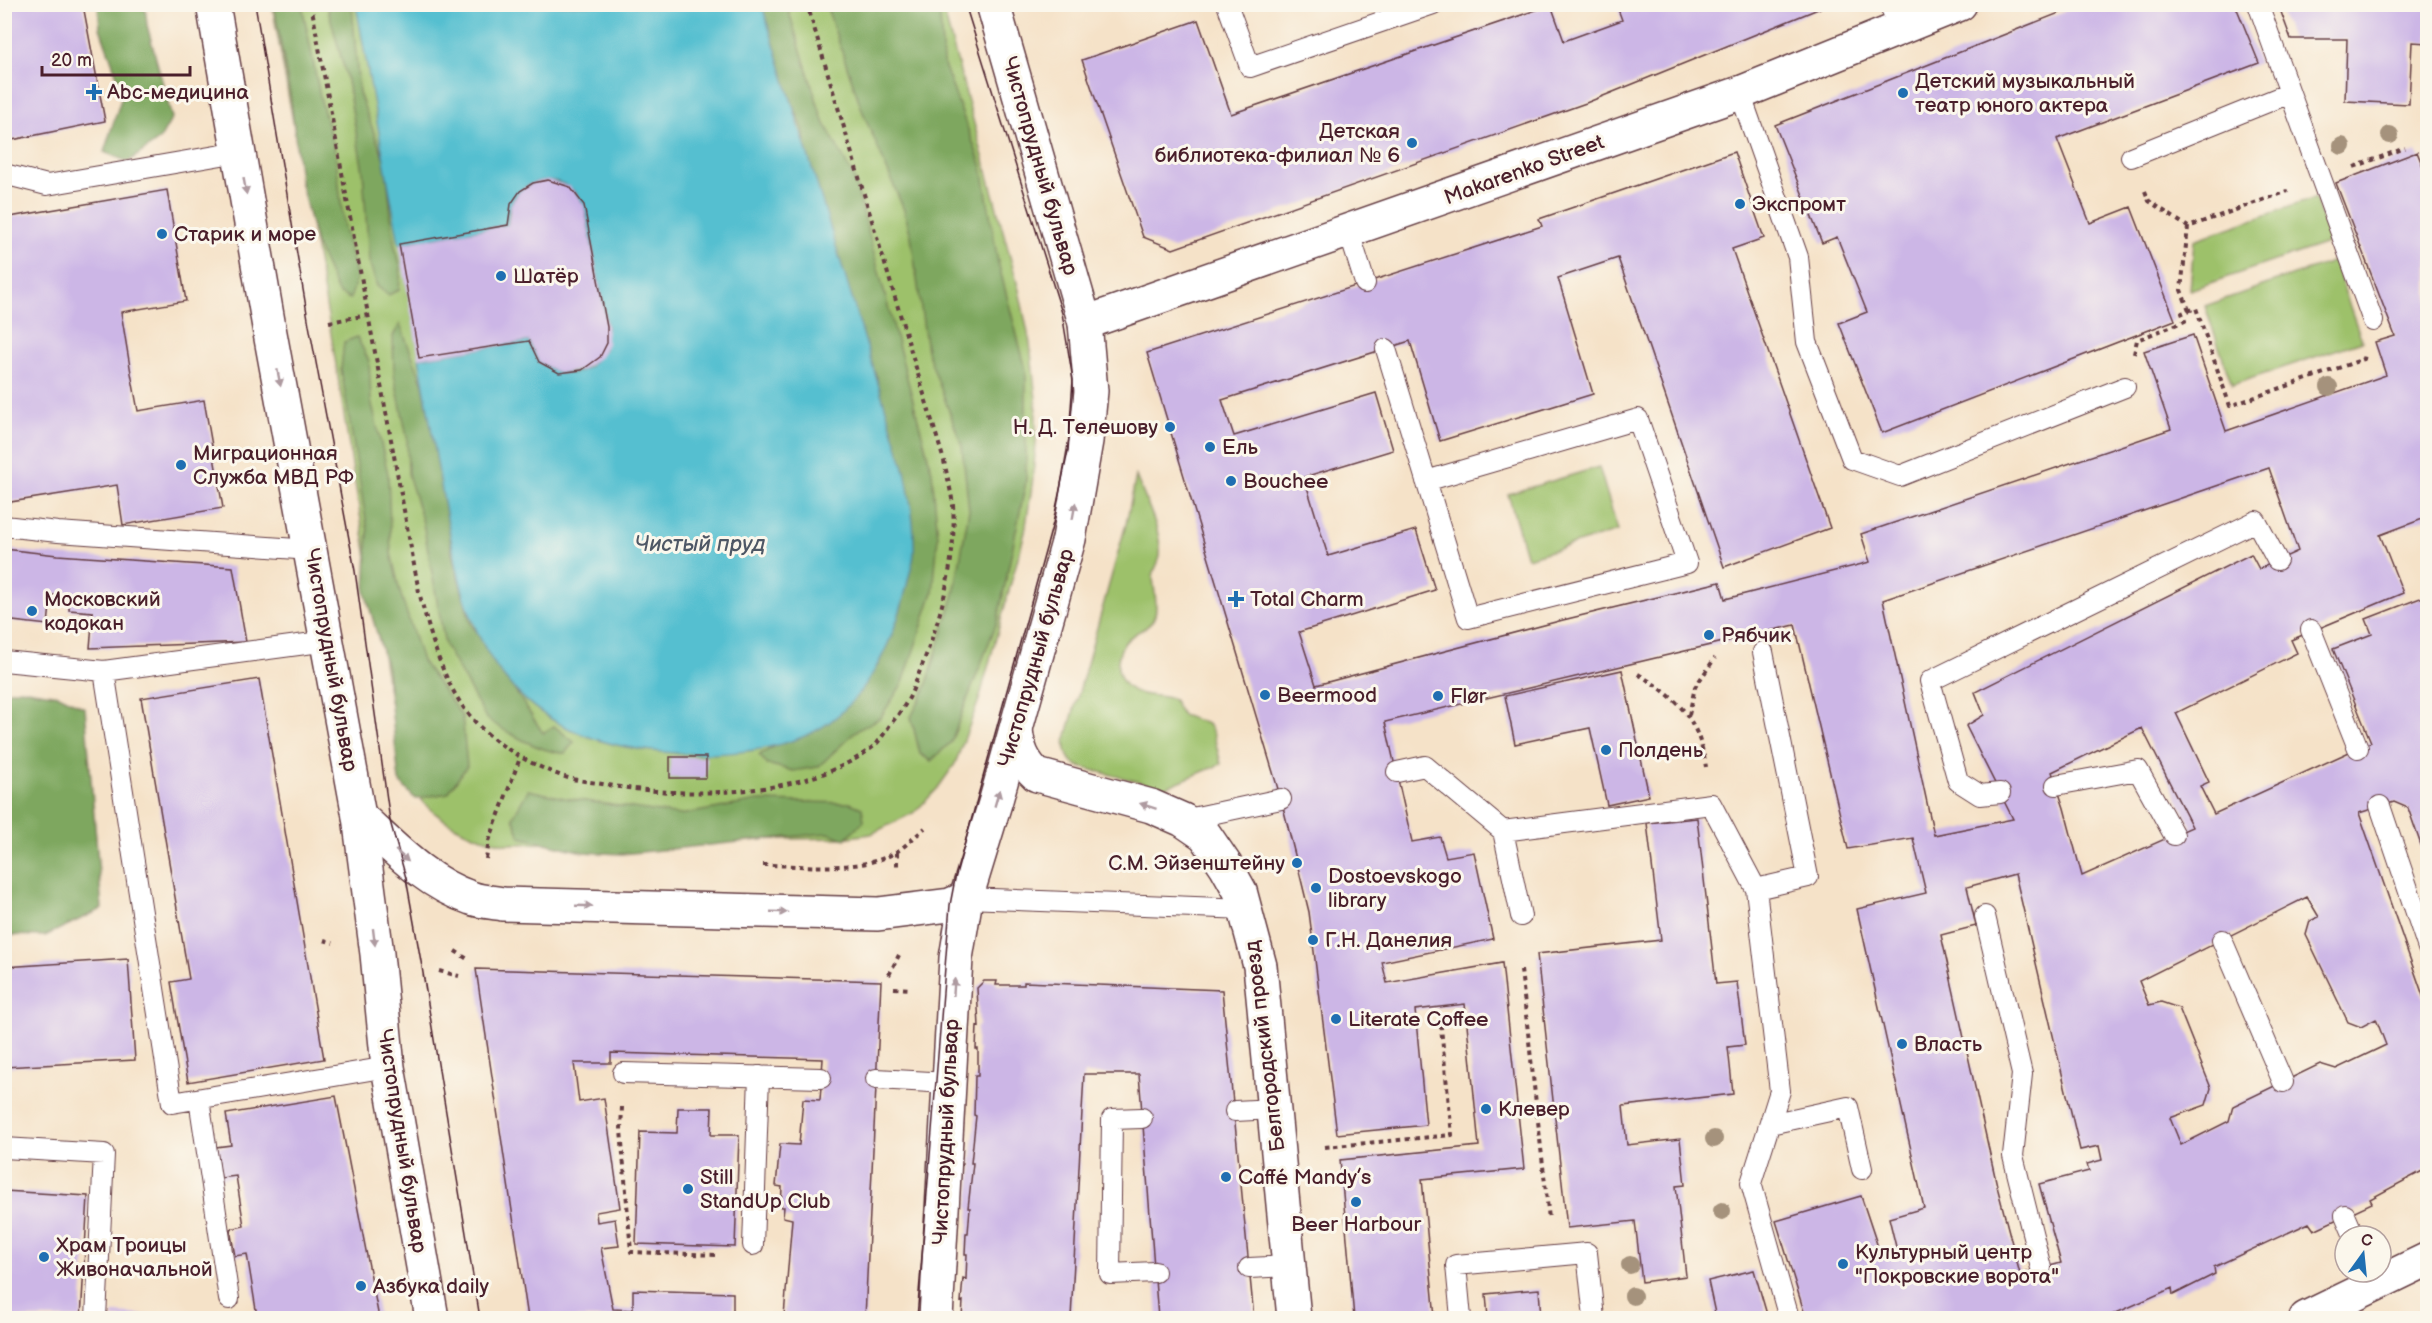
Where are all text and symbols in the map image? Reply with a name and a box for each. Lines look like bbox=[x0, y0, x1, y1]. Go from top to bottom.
scale bar bbox=[42, 39, 190, 77]
text: 20 m bbox=[51, 50, 92, 71]
street label: Чистопрудный бульвар bbox=[997, 54, 1083, 278]
place label: Детский музыкальный театр юного актера bbox=[1915, 69, 2135, 118]
place label: Abc-медицина bbox=[107, 80, 250, 105]
marker: Abc-медицина bbox=[85, 83, 103, 101]
marker: Детский музыкальный театр юного актера bbox=[1896, 86, 1910, 100]
place label: Детская библиотека-филиал № 6 bbox=[1155, 119, 1400, 168]
street label: Makarenko Street bbox=[1441, 129, 1608, 210]
marker: Детская библиотека-филиал № 6 bbox=[1405, 136, 1419, 150]
one-way arrow bbox=[241, 177, 250, 196]
place label: Экспромт bbox=[1752, 192, 1846, 217]
marker: Экспромт bbox=[1733, 197, 1747, 211]
place label: Старик и море bbox=[174, 222, 316, 247]
marker: Старик и море bbox=[155, 227, 169, 241]
place label: Шатёр bbox=[513, 264, 579, 289]
marker: Шатёр bbox=[494, 269, 508, 283]
one-way arrow bbox=[274, 369, 283, 388]
place label: Н. Д. Телешову bbox=[1013, 415, 1158, 440]
marker: Н. Д. Телешову bbox=[1163, 420, 1177, 434]
place label: Ель bbox=[1222, 435, 1259, 460]
marker: Ель bbox=[1203, 440, 1217, 454]
place label: Миграционная Служба МВД РФ bbox=[193, 441, 354, 490]
marker: Миграционная Служба МВД РФ bbox=[174, 458, 188, 472]
place label: Bouchee bbox=[1243, 469, 1329, 494]
marker: Bouchee bbox=[1224, 474, 1238, 488]
one-way arrow bbox=[1070, 502, 1079, 521]
water label: Чистый пруд bbox=[635, 531, 765, 558]
street label: Чистопрудный бульвар bbox=[299, 546, 363, 774]
street label: Чистопрудный бульвар bbox=[993, 546, 1079, 770]
place label: Московский кодокан bbox=[44, 587, 161, 636]
place label: Total Charm bbox=[1250, 587, 1364, 612]
marker: Total Charm bbox=[1227, 590, 1245, 608]
marker: Московский кодокан bbox=[25, 604, 39, 618]
place label: Рябчик bbox=[1721, 623, 1791, 648]
marker: Рябчик bbox=[1702, 628, 1716, 642]
place label: Beermood bbox=[1277, 683, 1377, 708]
place label: Flør bbox=[1450, 684, 1487, 709]
marker: Beermood bbox=[1258, 688, 1272, 702]
marker: Flør bbox=[1431, 689, 1445, 703]
place label: Полдень bbox=[1618, 738, 1704, 763]
marker: Полдень bbox=[1599, 743, 1613, 757]
one-way arrow bbox=[992, 789, 1002, 807]
one-way arrow bbox=[1139, 800, 1157, 810]
one-way arrow bbox=[394, 849, 409, 862]
place label: С.М. Эйзенштейну bbox=[1108, 851, 1285, 876]
marker: С.М. Эйзенштейну bbox=[1290, 856, 1304, 870]
place label: Dostoevskogo library bbox=[1328, 864, 1462, 913]
marker: Dostoevskogo library bbox=[1309, 881, 1323, 895]
one-way arrow bbox=[574, 901, 593, 911]
one-way arrow bbox=[769, 907, 788, 916]
one-way arrow bbox=[370, 927, 379, 946]
place label: Г.Н. Данелия bbox=[1325, 928, 1452, 953]
marker: Г.Н. Данелия bbox=[1306, 933, 1320, 947]
street label: Белгородский проезд bbox=[1240, 939, 1290, 1153]
one-way arrow bbox=[949, 978, 959, 997]
place label: Literate Coffee bbox=[1348, 1007, 1489, 1032]
marker: Literate Coffee bbox=[1329, 1012, 1343, 1026]
street label: Чистопрудный бульвар bbox=[928, 1018, 964, 1246]
street label: Чистопрудный бульвар bbox=[372, 1027, 432, 1255]
place label: Власть bbox=[1914, 1032, 1983, 1057]
marker: Власть bbox=[1895, 1037, 1909, 1051]
place label: Клевер bbox=[1498, 1097, 1570, 1122]
marker: Клевер bbox=[1479, 1102, 1493, 1116]
place label: Still StandUp Club bbox=[700, 1165, 831, 1214]
place label: Caffé Mandy’s bbox=[1238, 1165, 1371, 1190]
marker: Caffé Mandy’s bbox=[1219, 1170, 1233, 1184]
marker: Still StandUp Club bbox=[681, 1182, 695, 1196]
marker: Beer Harbour bbox=[1349, 1195, 1363, 1209]
place label: Beer Harbour bbox=[1291, 1212, 1422, 1237]
north arrow bbox=[2333, 1224, 2393, 1284]
text: С bbox=[2359, 1230, 2374, 1252]
place label: Храм Троицы Живоначальной bbox=[56, 1233, 213, 1282]
place label: Культурный центр "Покровские ворота" bbox=[1855, 1240, 2059, 1289]
marker: Храм Троицы Живоначальной bbox=[37, 1250, 51, 1264]
marker: Культурный центр "Покровские ворота" bbox=[1836, 1257, 1850, 1271]
place label: Азбука daily bbox=[372, 1274, 489, 1299]
marker: Азбука daily bbox=[354, 1279, 368, 1293]

